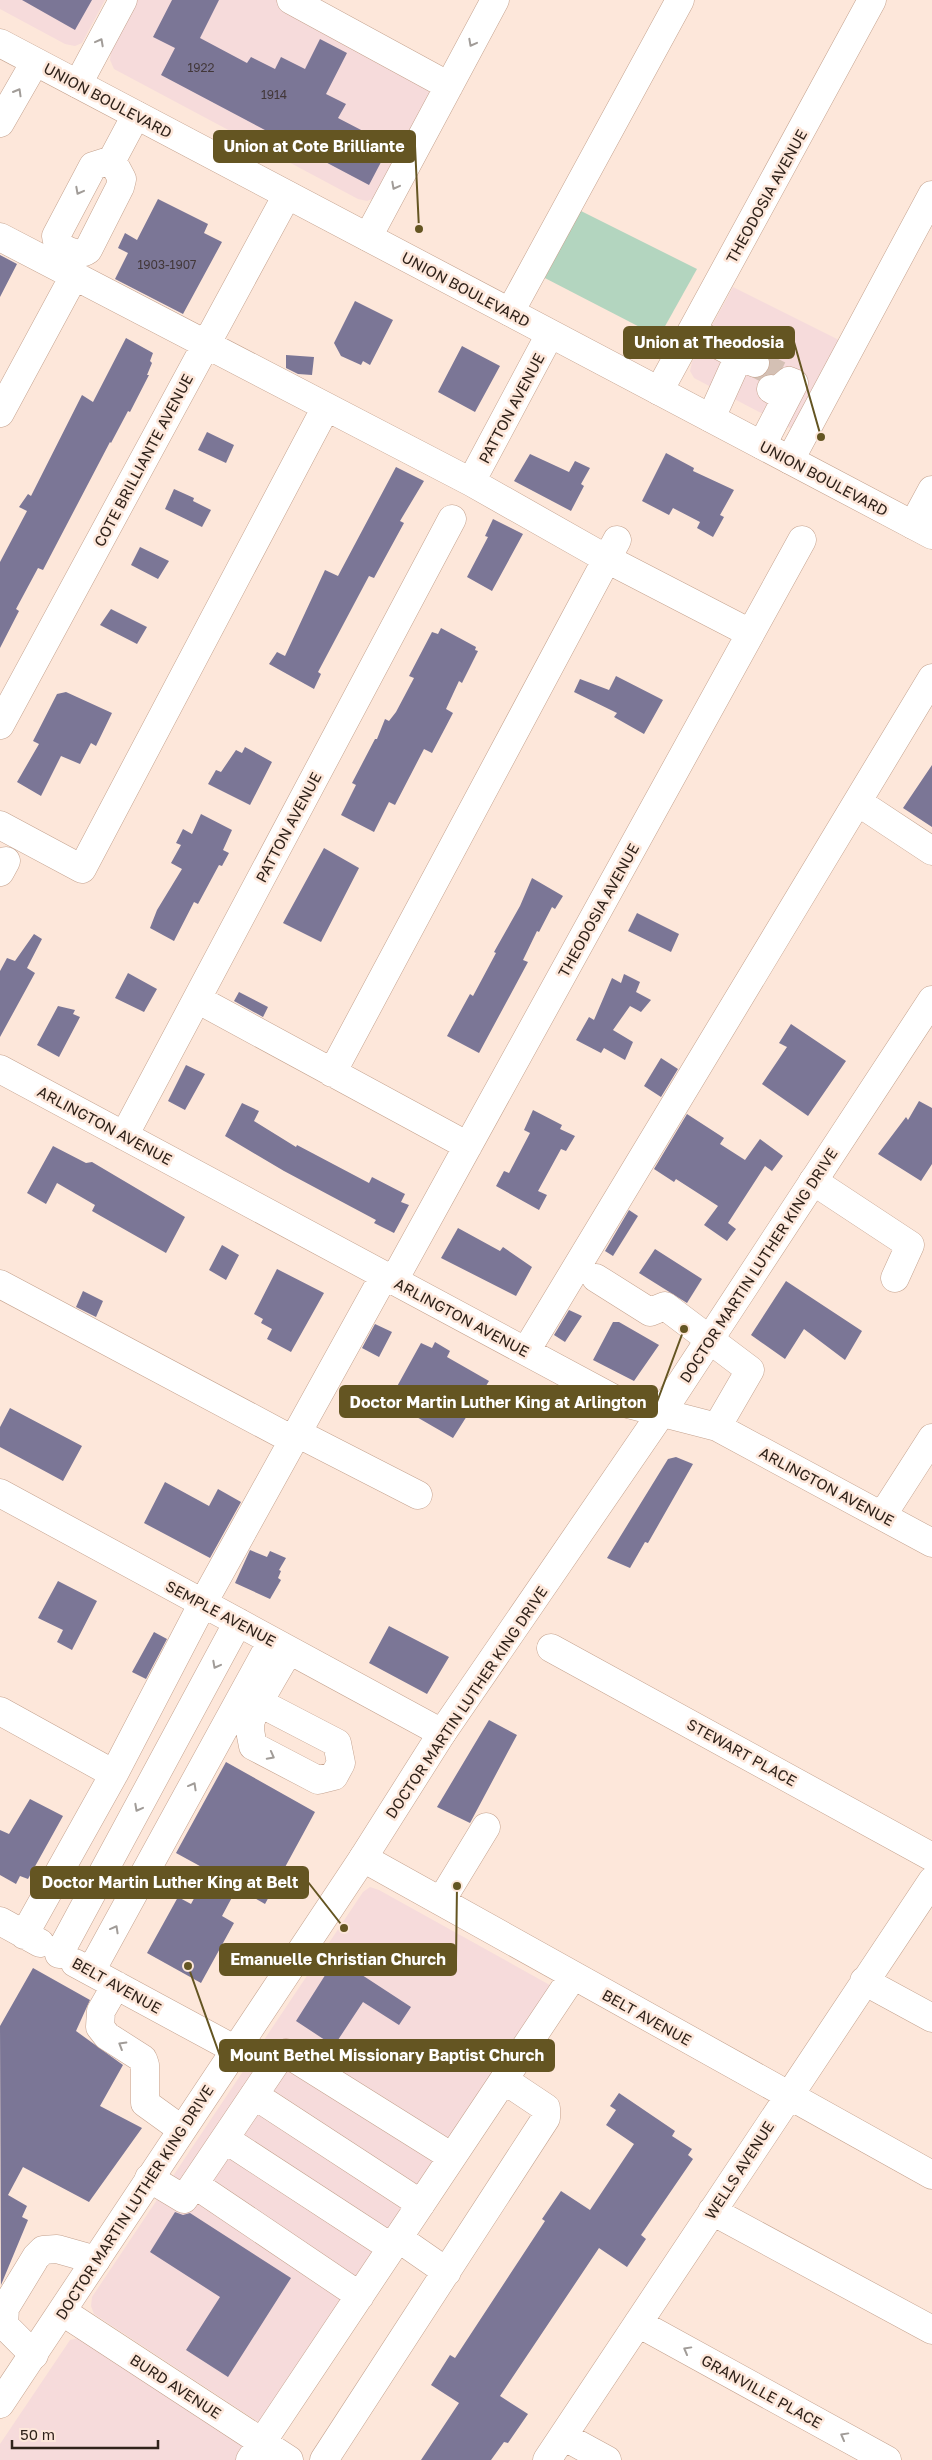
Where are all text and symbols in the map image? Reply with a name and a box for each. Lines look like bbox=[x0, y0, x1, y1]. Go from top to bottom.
one-way arrow bbox=[94, 38, 104, 47]
one-way arrow bbox=[468, 38, 478, 47]
street label: UNION BOULEVARD bbox=[41, 59, 175, 141]
house number: 1922 bbox=[187, 60, 215, 75]
house number: 1914 bbox=[261, 87, 287, 102]
one-way arrow bbox=[11, 89, 21, 98]
street label: THEODOSIA AVENUE bbox=[722, 126, 810, 266]
callout: Union at Cote Brilliante bbox=[214, 131, 415, 162]
text: Union at Cote Brilliante bbox=[223, 136, 405, 156]
one-way arrow bbox=[392, 181, 402, 190]
one-way arrow bbox=[76, 186, 86, 195]
street label: UNION BOULEVARD bbox=[399, 248, 533, 330]
house number: 1903-1907 bbox=[138, 257, 196, 272]
callout: Union at Theodosia bbox=[624, 327, 794, 358]
text: Union at Theodosia bbox=[634, 332, 784, 352]
street label: PATTON AVENUE bbox=[474, 350, 548, 466]
street label: COTE BRILLIANTE AVENUE bbox=[90, 371, 196, 549]
street label: UNION BOULEVARD bbox=[757, 437, 891, 519]
street label: PATTON AVENUE bbox=[251, 769, 325, 885]
street label: THEODOSIA AVENUE bbox=[554, 840, 642, 980]
street label: ARLINGTON AVENUE bbox=[35, 1082, 175, 1168]
street label: DOCTOR MARTIN LUTHER KING DRIVE bbox=[675, 1144, 841, 1386]
street label: ARLINGTON AVENUE bbox=[392, 1274, 532, 1360]
callout: Doctor Martin Luther King at Arlington bbox=[340, 1386, 657, 1417]
text: Doctor Martin Luther King at Arlington bbox=[350, 1392, 647, 1412]
street label: ARLINGTON AVENUE bbox=[757, 1443, 897, 1529]
street label: SEMPLE AVENUE bbox=[163, 1576, 279, 1650]
street label: DOCTOR MARTIN LUTHER KING DRIVE bbox=[381, 1583, 551, 1821]
one-way arrow bbox=[212, 1660, 222, 1669]
street label: STEWART PLACE bbox=[684, 1714, 800, 1790]
one-way arrow bbox=[266, 1750, 275, 1760]
one-way arrow bbox=[186, 1782, 196, 1791]
one-way arrow bbox=[134, 1803, 144, 1812]
callout: Doctor Martin Luther King at Belt bbox=[31, 1867, 308, 1898]
text: Doctor Martin Luther King at Belt bbox=[42, 1872, 298, 1892]
one-way arrow bbox=[108, 1925, 118, 1934]
callout: Emanuelle Christian Church bbox=[220, 1944, 456, 1975]
text: Emanuelle Christian Church bbox=[230, 1949, 446, 1969]
street label: BELT AVENUE bbox=[69, 1953, 165, 2017]
street label: BELT AVENUE bbox=[599, 1985, 695, 2049]
callout: Mount Bethel Missionary Baptist Church bbox=[220, 2040, 554, 2071]
one-way arrow bbox=[118, 2041, 127, 2051]
text: Mount Bethel Missionary Baptist Church bbox=[230, 2045, 544, 2065]
street label: DOCTOR MARTIN LUTHER KING DRIVE bbox=[51, 2081, 217, 2323]
street label: WELLS AVENUE bbox=[701, 2118, 777, 2222]
one-way arrow bbox=[683, 2346, 692, 2356]
street label: BURD AVENUE bbox=[127, 2350, 225, 2422]
street label: GRANVILLE PLACE bbox=[699, 2350, 825, 2432]
scale bar bbox=[12, 2418, 159, 2450]
text: 50 m bbox=[20, 2425, 55, 2443]
one-way arrow bbox=[840, 2433, 849, 2443]

